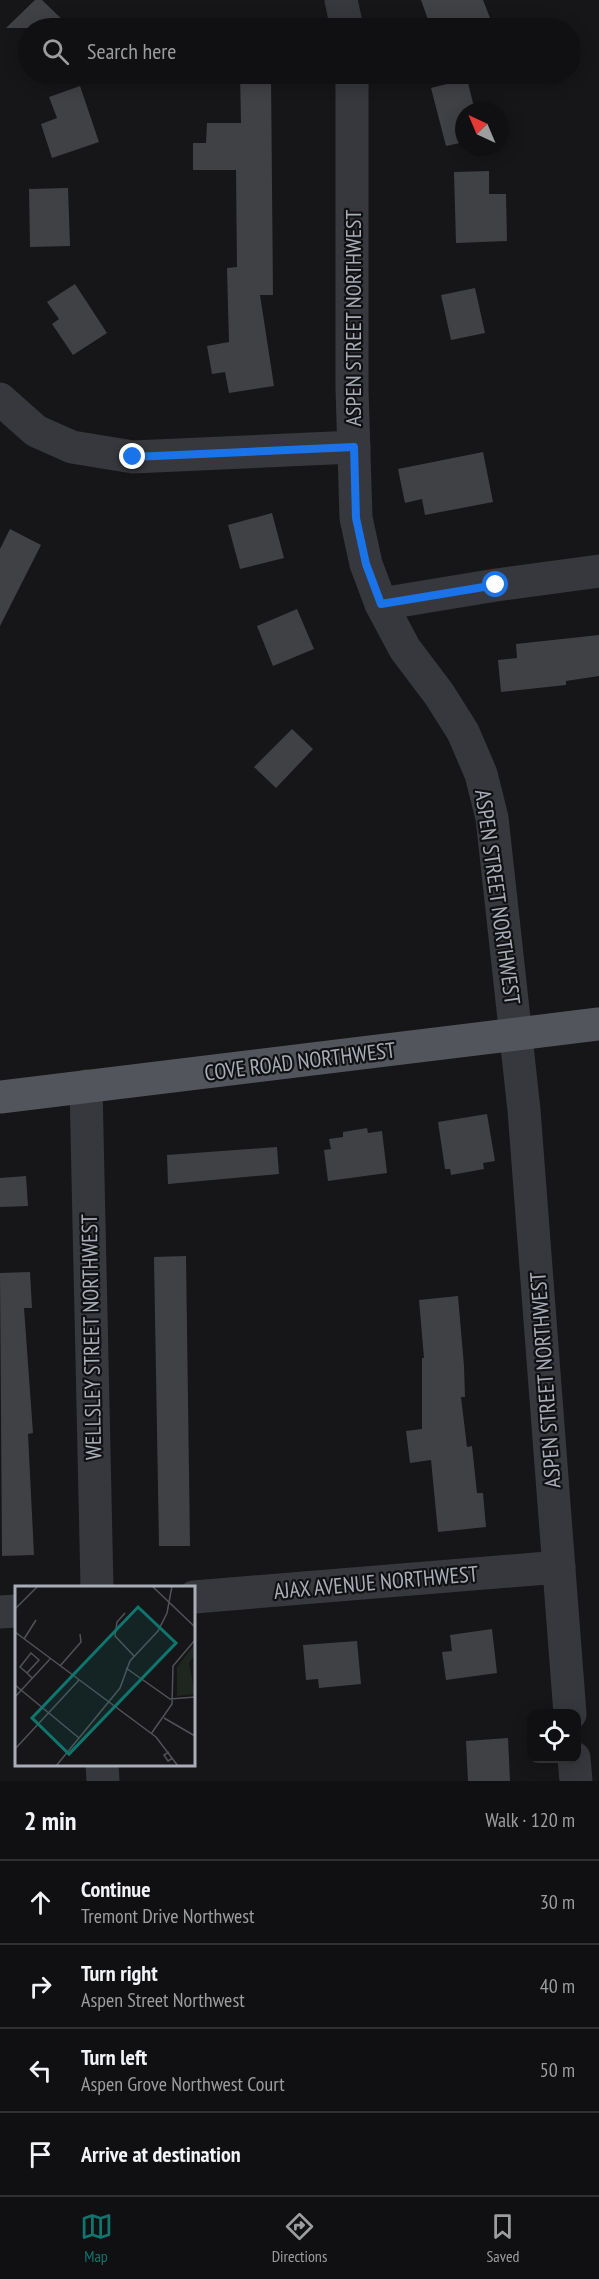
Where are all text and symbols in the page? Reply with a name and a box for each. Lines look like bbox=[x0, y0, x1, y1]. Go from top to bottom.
search box bbox=[18, 18, 581, 84]
icon: search bbox=[39, 35, 72, 68]
text: Search here bbox=[87, 37, 176, 65]
north arrow bbox=[455, 102, 509, 156]
street label: ASPEN STREET NORTHWEST bbox=[339, 209, 367, 426]
route end bbox=[119, 443, 145, 469]
route start bbox=[482, 571, 508, 597]
street label: ASPEN STREET NORTHWEST bbox=[469, 788, 527, 1006]
street label: COVE ROAD NORTHWEST bbox=[203, 1035, 397, 1087]
street label: WELLSLEY STREET NORTHWEST bbox=[75, 1214, 107, 1460]
street label: ASPEN STREET NORTHWEST bbox=[523, 1271, 567, 1489]
street label: AJAX AVENUE NORTHWEST bbox=[273, 1559, 480, 1605]
inset map bbox=[15, 1586, 195, 1766]
map controls bbox=[527, 1709, 581, 1763]
button: locate bbox=[527, 1709, 581, 1763]
text: 2 min bbox=[24, 1804, 77, 1837]
text: Walk · 120 m bbox=[485, 1807, 575, 1833]
text: Continue bbox=[81, 1875, 151, 1903]
icon: ahead bbox=[24, 1886, 57, 1919]
text: 30 m bbox=[540, 1889, 575, 1915]
text: Tremont Drive Northwest bbox=[81, 1903, 255, 1929]
text: Turn right bbox=[81, 1959, 158, 1987]
icon: right bbox=[24, 1970, 57, 2003]
text: 40 m bbox=[540, 1973, 575, 1999]
text: Aspen Street Northwest bbox=[81, 1987, 245, 2013]
text: Turn left bbox=[81, 2043, 147, 2071]
icon: left bbox=[24, 2054, 57, 2087]
text: 50 m bbox=[540, 2057, 575, 2083]
text: Aspen Grove Northwest Court bbox=[81, 2071, 285, 2097]
icon: arrive bbox=[24, 2138, 57, 2171]
text: Arrive at destination bbox=[81, 2140, 241, 2168]
tab: Map bbox=[80, 2210, 113, 2266]
tab: Directions bbox=[272, 2210, 327, 2266]
tab: Saved bbox=[486, 2210, 519, 2266]

